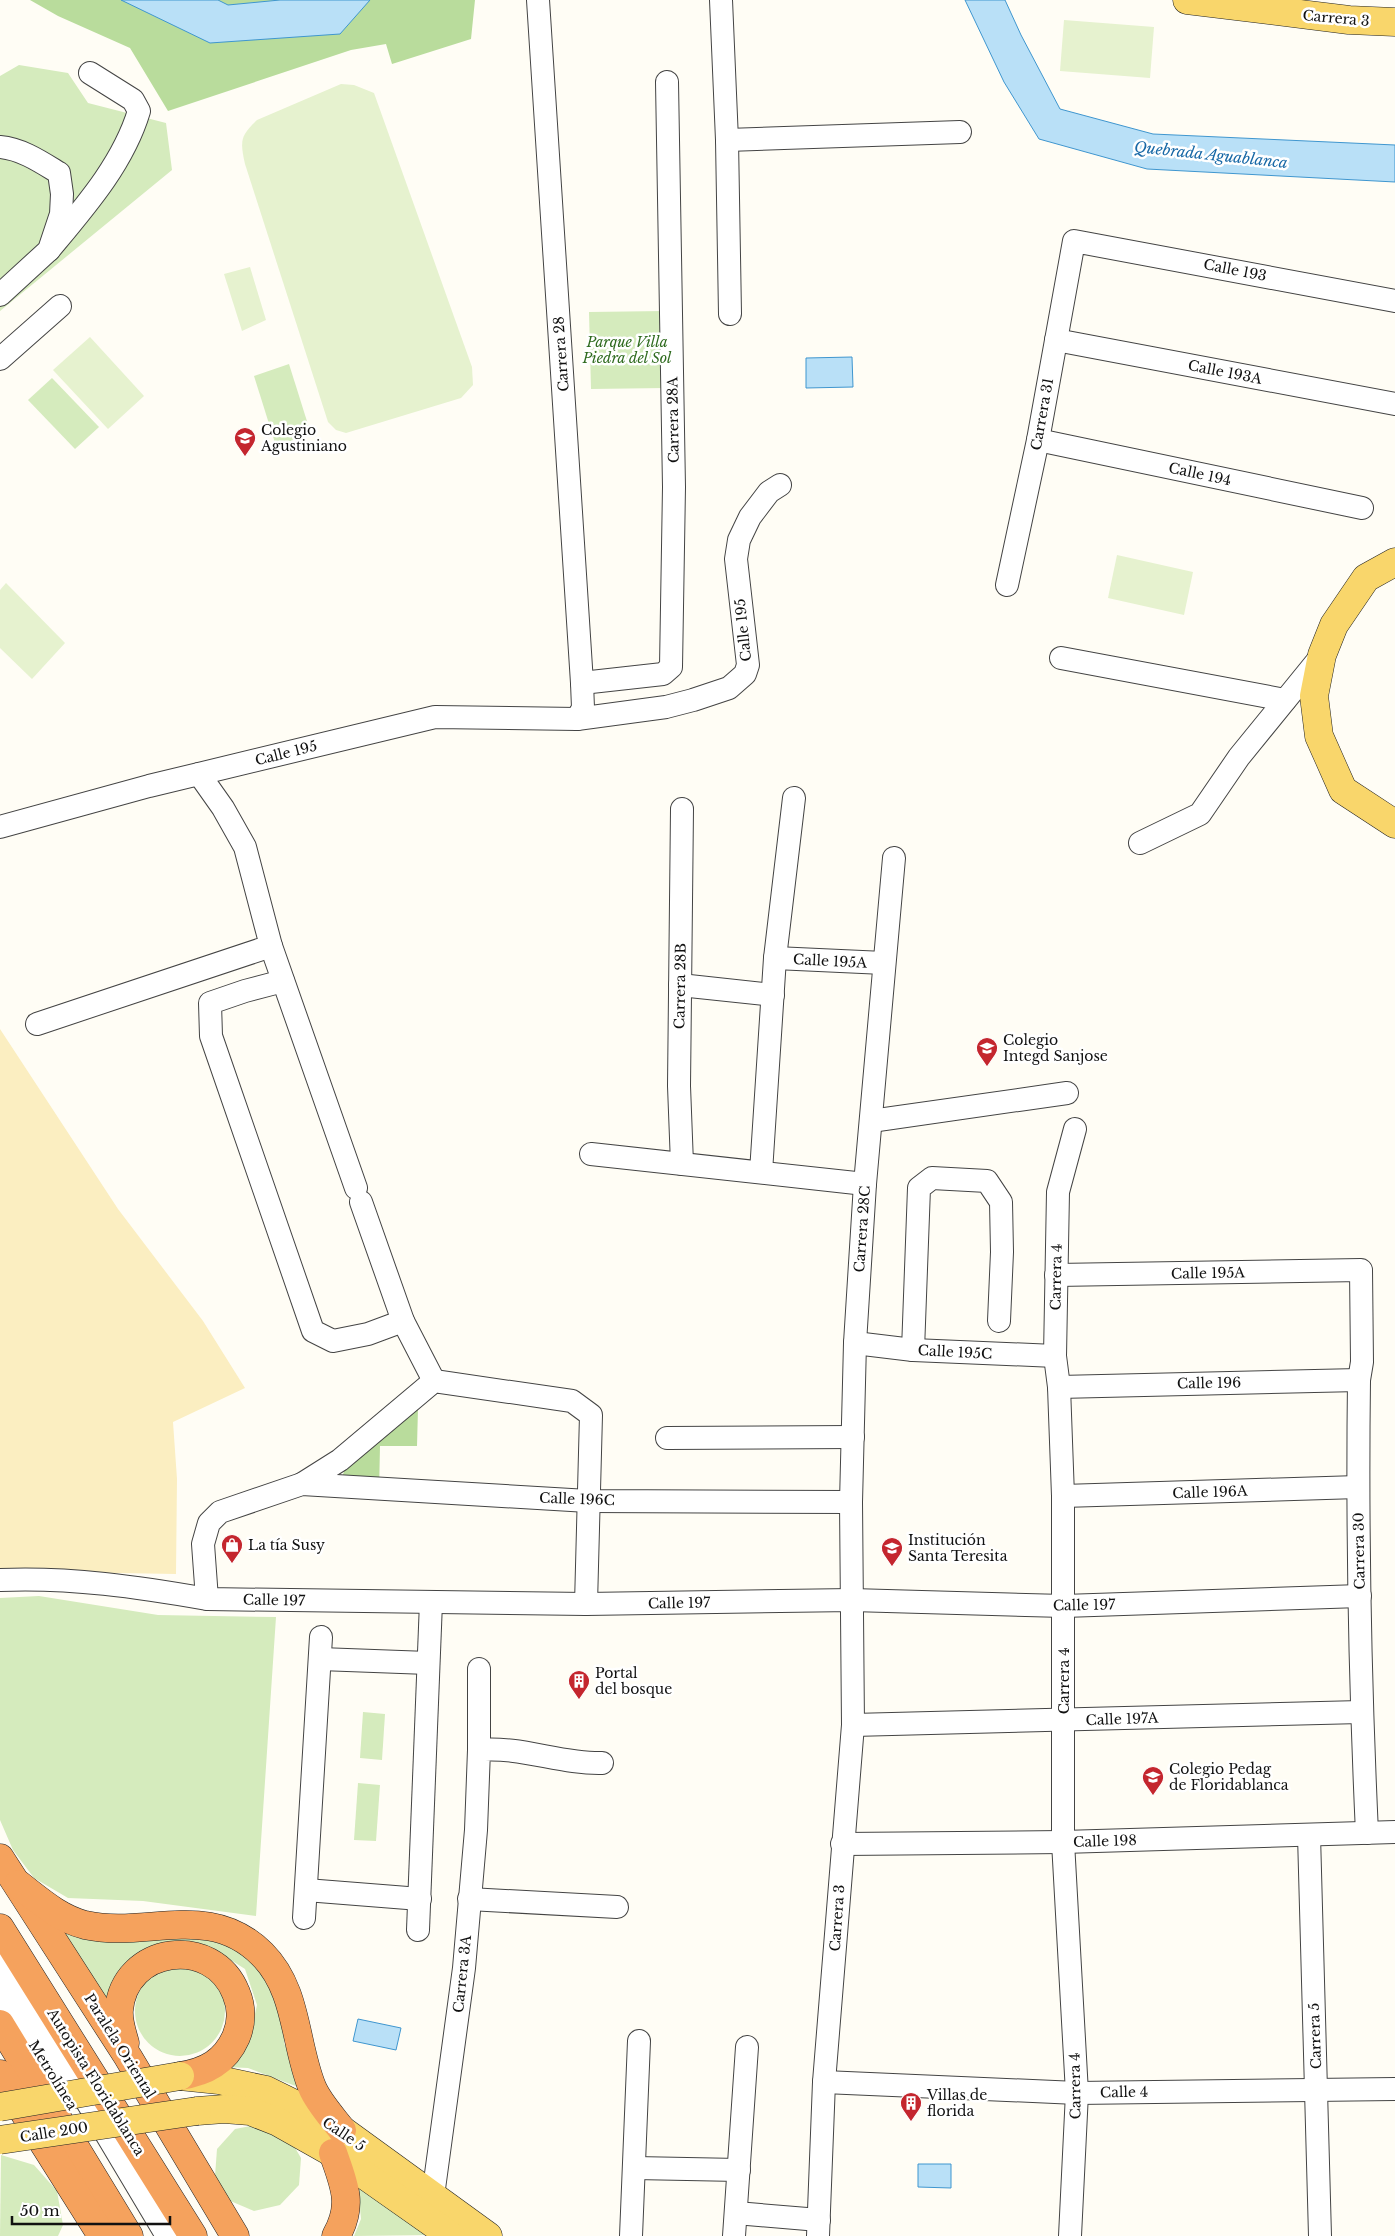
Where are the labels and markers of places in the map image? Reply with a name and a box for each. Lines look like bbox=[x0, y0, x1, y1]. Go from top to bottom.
place label: Colegio Agustiniano bbox=[260, 421, 347, 455]
school or university icon: Colegio Agustiniano bbox=[233, 426, 257, 457]
place label: Colegio Integd Sanjose bbox=[1003, 1031, 1108, 1065]
school or university icon: Colegio Integd Sanjose bbox=[975, 1036, 999, 1067]
place label: Institución Santa Teresita bbox=[908, 1531, 1008, 1565]
shop icon: La tía Susy bbox=[220, 1533, 244, 1564]
place label: La tía Susy bbox=[248, 1536, 325, 1554]
school or university icon: Institución Santa Teresita bbox=[880, 1536, 904, 1567]
place label: Portal del bosque bbox=[595, 1664, 672, 1698]
building icon: Portal del bosque bbox=[567, 1669, 591, 1700]
place label: Colegio Pedag de Floridablanca bbox=[1169, 1760, 1289, 1794]
school or university icon: Colegio Pedag de Floridablanca bbox=[1141, 1765, 1165, 1796]
place label: Villas de florida bbox=[926, 2086, 987, 2120]
building icon: Villas de florida bbox=[899, 2091, 923, 2122]

